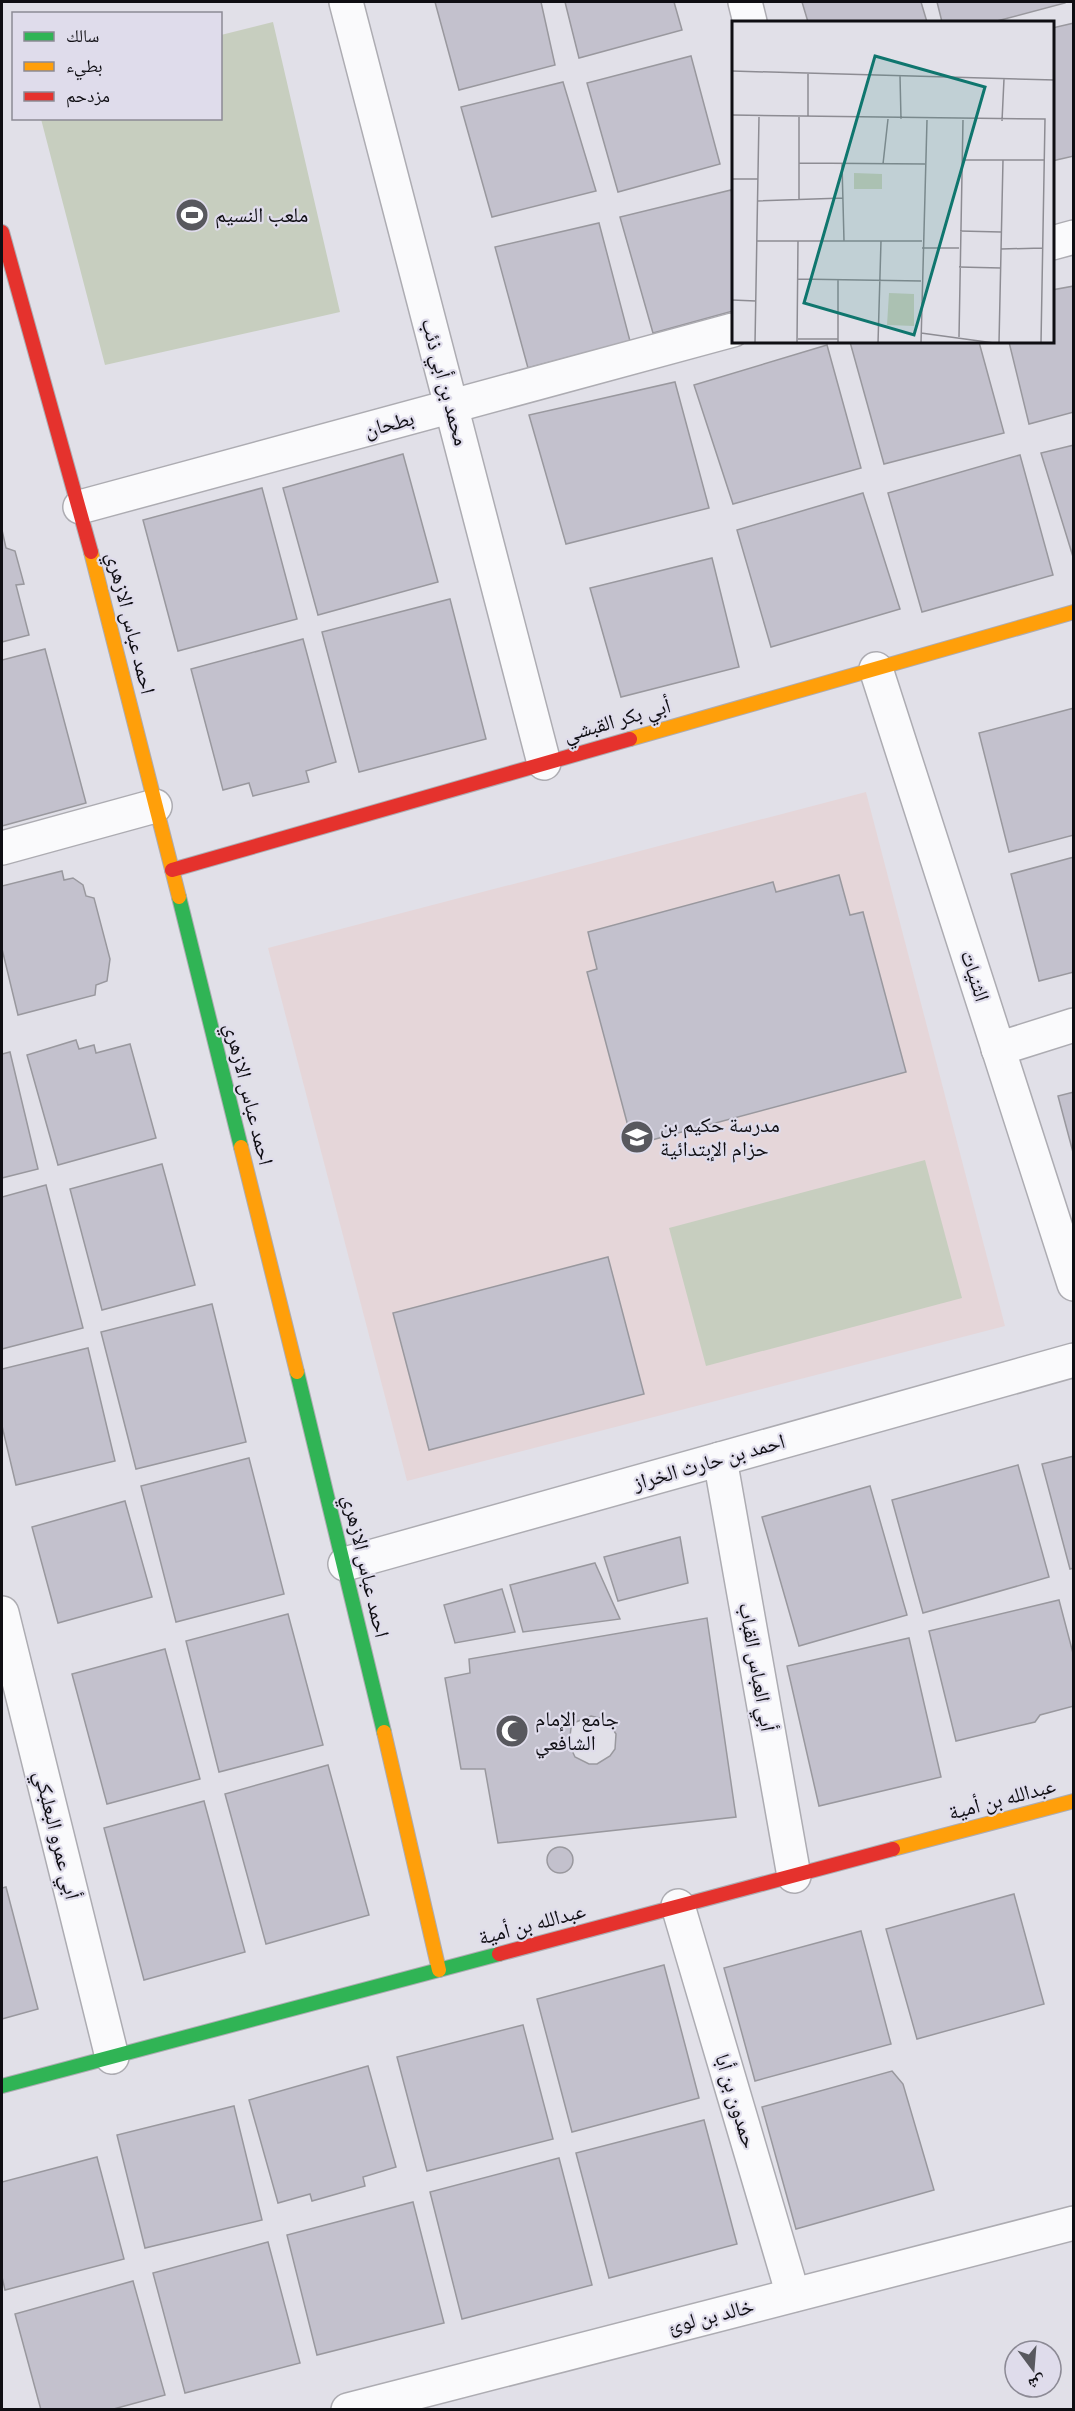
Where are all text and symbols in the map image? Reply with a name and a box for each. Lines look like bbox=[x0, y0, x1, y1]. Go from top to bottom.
legend bbox=[12, 12, 222, 120]
inset map bbox=[732, 21, 1054, 344]
text: سالك bbox=[66, 25, 99, 47]
text: بطيء bbox=[66, 55, 103, 81]
text: مزدحم bbox=[66, 85, 110, 108]
sports icon: ملعب النسيم bbox=[174, 197, 210, 233]
place label: ملعب النسيم bbox=[215, 202, 308, 229]
street label: محمد بن أبي ذئب bbox=[412, 315, 475, 449]
street label: بطحان bbox=[361, 405, 417, 443]
street label: احمد عباس الازهري bbox=[98, 549, 161, 698]
street label: أبي بكر القبشي bbox=[560, 692, 675, 751]
street label: الثنيات bbox=[955, 947, 995, 1005]
street label: احمد عباس الازهري bbox=[216, 1020, 279, 1169]
place label: مدرسة حكيم بن حزام الإبتدائية bbox=[660, 1112, 780, 1163]
school or university icon: مدرسة حكيم بن حزام الإبتدائية bbox=[619, 1119, 655, 1155]
street label: احمد بن حارث الخراز bbox=[629, 1428, 788, 1496]
street label: احمد عباس الازهري bbox=[334, 1492, 395, 1641]
street label: أبي العباس القباب bbox=[730, 1600, 781, 1734]
place label: جامع الإمام الشافعي bbox=[535, 1706, 619, 1759]
mosque icon: جامع الإمام الشافعي bbox=[494, 1713, 530, 1749]
street label: أبي عمرو البعلبكي bbox=[25, 1768, 86, 1903]
street label: عبدالله بن أمية bbox=[946, 1772, 1059, 1826]
street label: عبدالله بن أمية bbox=[476, 1897, 589, 1951]
street label: حمدون بن أبا bbox=[709, 2051, 763, 2151]
street label: خالد بن لوئ bbox=[665, 2293, 757, 2339]
north arrow bbox=[1003, 2339, 1063, 2399]
text: ش bbox=[1026, 2371, 1048, 2394]

